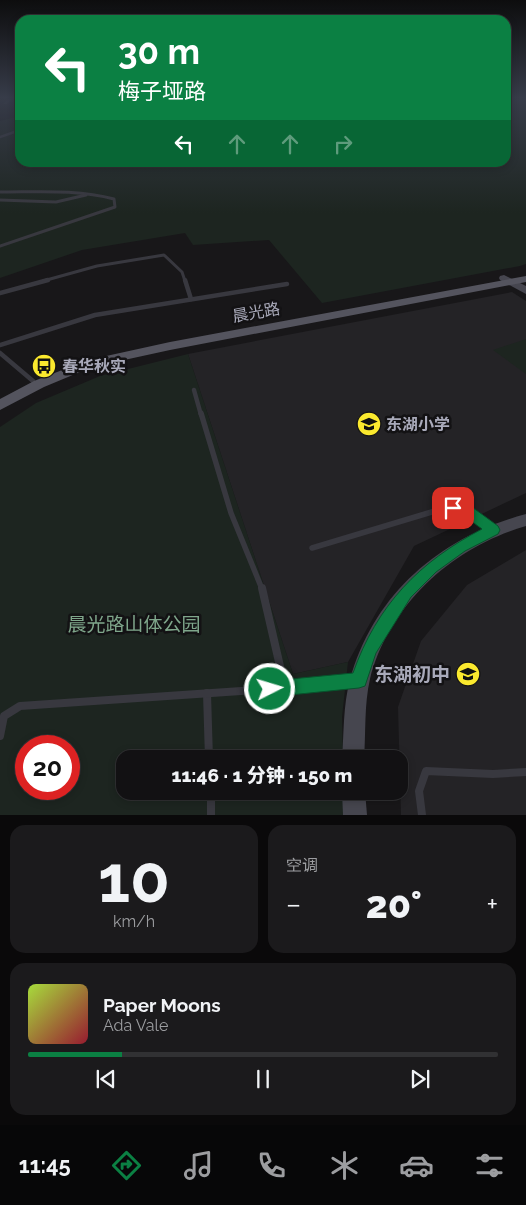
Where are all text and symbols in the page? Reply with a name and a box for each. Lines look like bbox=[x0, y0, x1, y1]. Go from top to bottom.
text: 30 m bbox=[118, 31, 200, 72]
icon: left bbox=[35, 35, 100, 100]
text: 梅子垭路 bbox=[118, 78, 206, 104]
icon: left bbox=[170, 130, 198, 158]
icon: ahead bbox=[223, 130, 251, 158]
icon: ahead bbox=[276, 130, 304, 158]
icon: right bbox=[329, 130, 357, 158]
street label: 晨光路 bbox=[231, 299, 281, 326]
bus stop icon: 春华秋实 bbox=[31, 353, 57, 379]
place label: 春华秋实 bbox=[62, 357, 126, 376]
school or university icon: 东湖小学 bbox=[356, 411, 382, 437]
place label: 东湖小学 bbox=[386, 415, 450, 434]
pin bbox=[432, 487, 474, 529]
icon: arrive bbox=[439, 494, 467, 522]
park label: 晨光路山体公园 bbox=[67, 613, 201, 635]
school or university icon: 东湖初中 bbox=[455, 661, 481, 687]
position arrow bbox=[243, 662, 295, 714]
place label: 东湖初中 bbox=[374, 663, 450, 685]
speed limit sign: 20 bbox=[15, 735, 80, 800]
text: 11:46 · 1 分钟 · 150 m bbox=[172, 764, 352, 786]
text: 10 bbox=[98, 841, 170, 917]
text: 空调 bbox=[286, 856, 318, 875]
text: 20° bbox=[366, 882, 422, 927]
text: − bbox=[286, 888, 301, 921]
text: + bbox=[486, 888, 498, 921]
text: km/h bbox=[113, 912, 155, 931]
text: Paper Moons bbox=[103, 994, 221, 1016]
text: Ada Vale bbox=[103, 1016, 168, 1035]
icon: previous bbox=[92, 1065, 120, 1093]
icon: pause bbox=[249, 1065, 277, 1093]
icon: next bbox=[406, 1065, 434, 1093]
icon: directions bbox=[109, 1148, 144, 1183]
icon: music bbox=[181, 1148, 216, 1183]
icon: phone bbox=[254, 1148, 289, 1183]
icon: climate bbox=[327, 1148, 362, 1183]
icon: car bbox=[399, 1148, 434, 1183]
icon: filters bbox=[472, 1148, 507, 1183]
text: 11:45 bbox=[19, 1152, 71, 1178]

